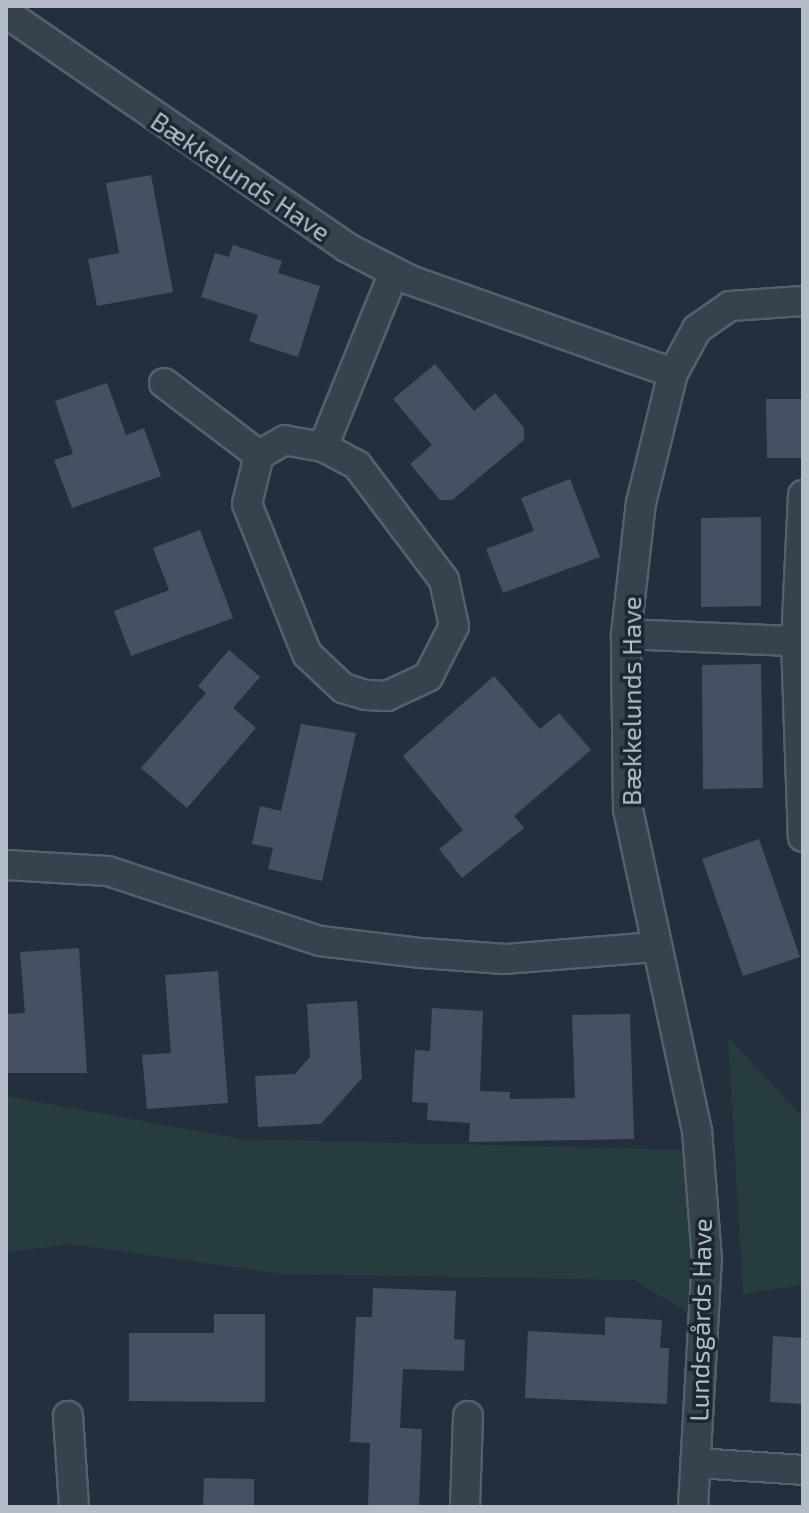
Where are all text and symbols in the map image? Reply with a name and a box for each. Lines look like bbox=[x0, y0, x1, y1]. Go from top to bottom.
street label: Bækkelunds Have bbox=[145, 104, 337, 248]
street label: Bækkelunds Have bbox=[615, 596, 647, 806]
street label: Lundsgårds Have bbox=[683, 1218, 717, 1422]

